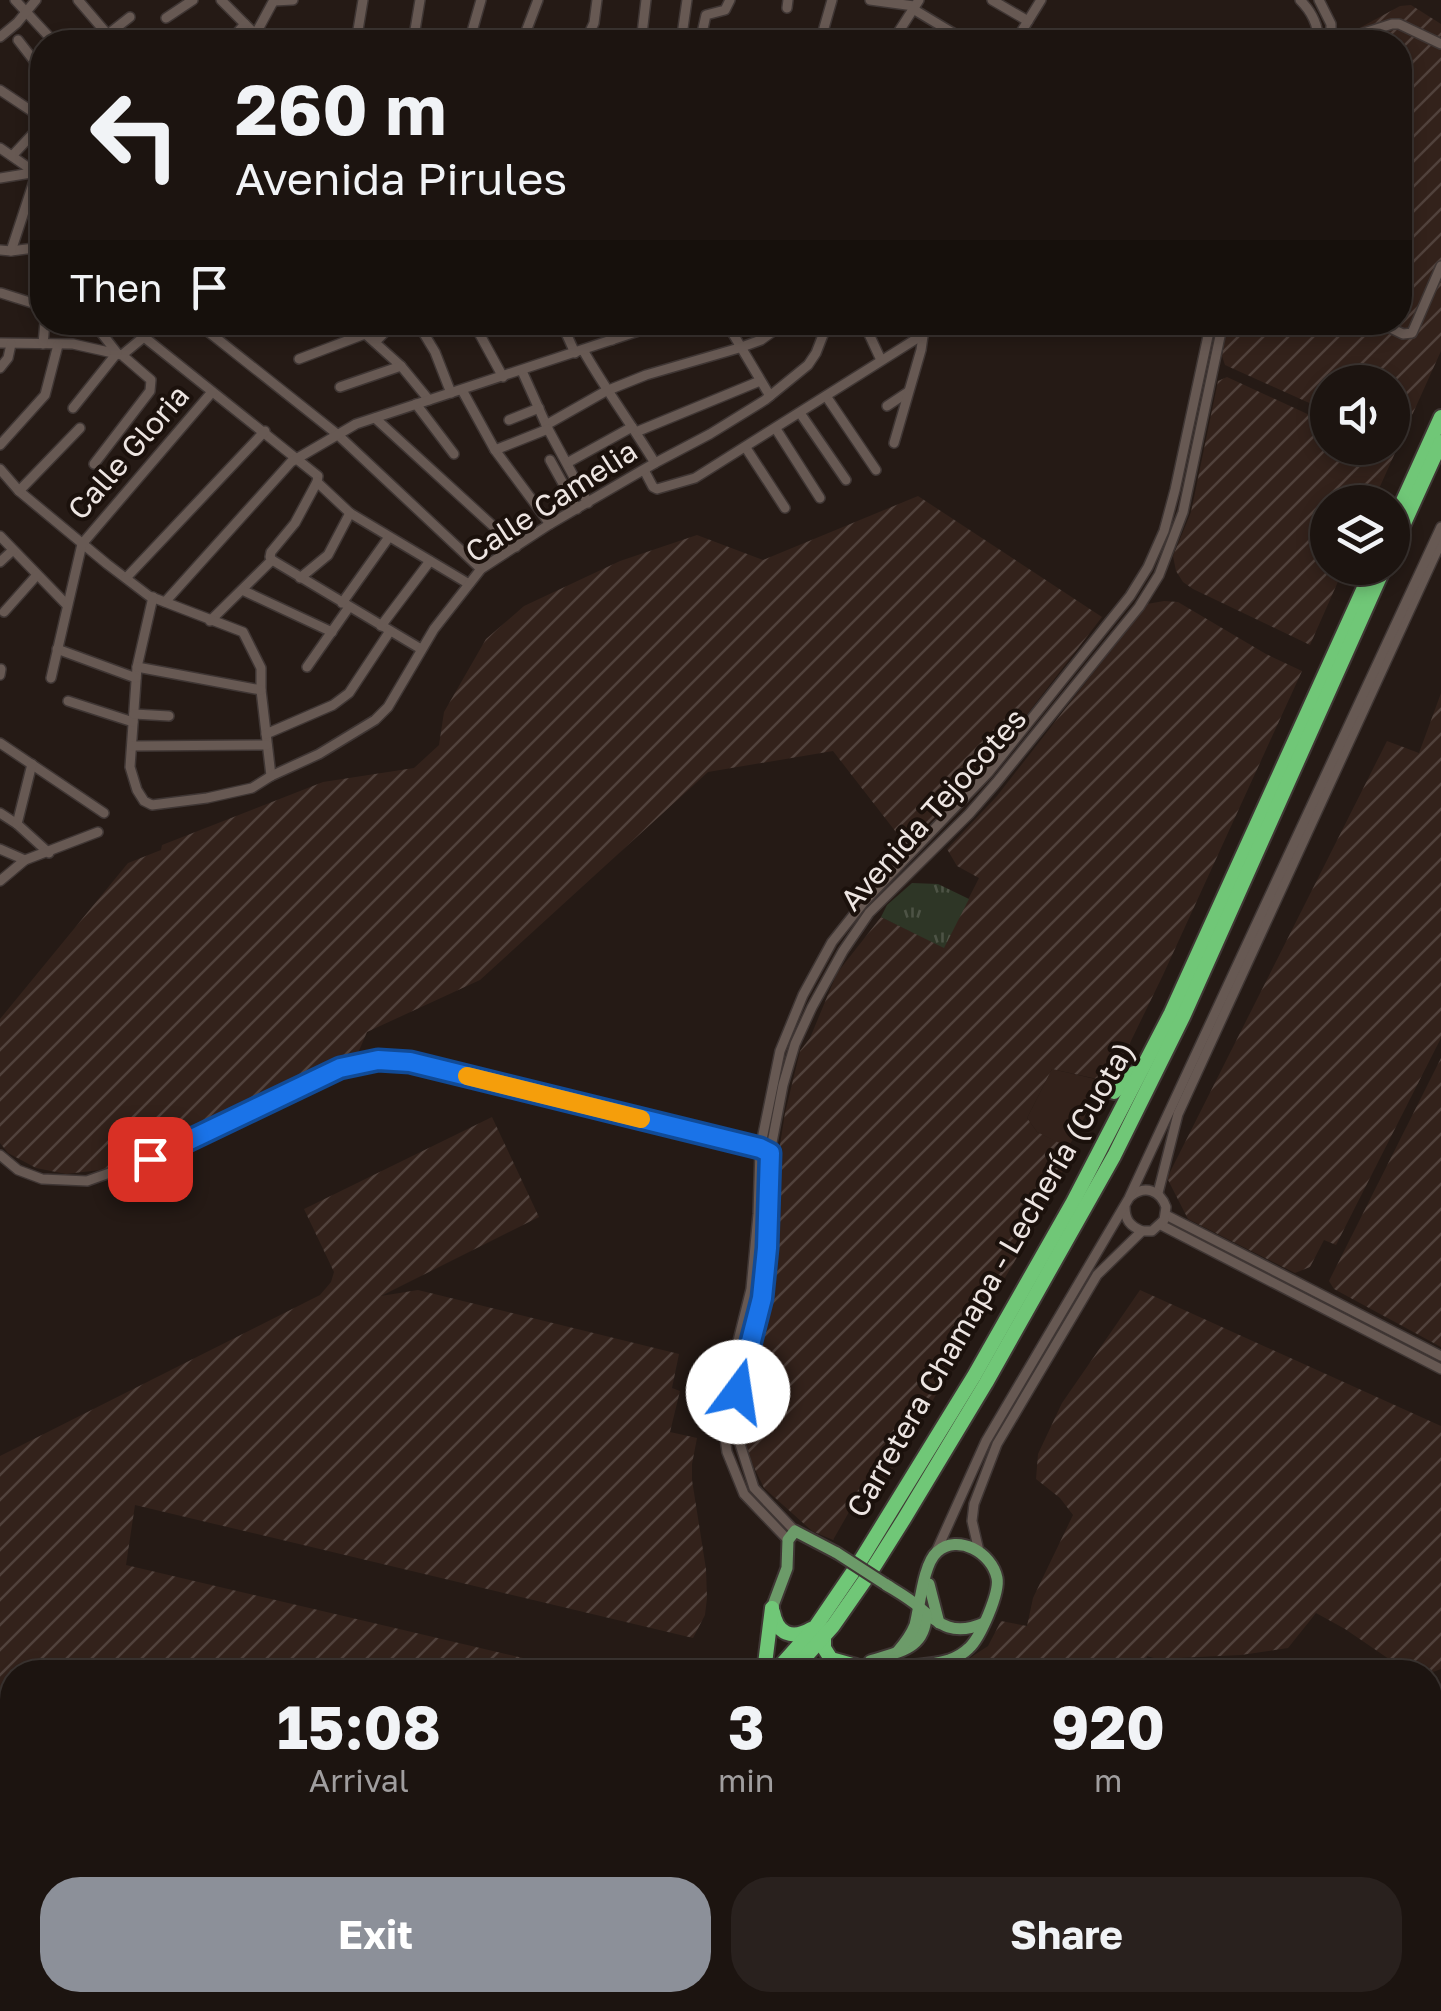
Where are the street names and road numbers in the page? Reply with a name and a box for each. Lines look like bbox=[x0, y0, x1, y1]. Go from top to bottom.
street label: Calle Gloria bbox=[60, 377, 196, 527]
street label: Calle Camelia bbox=[459, 432, 643, 570]
street label: Avenida Tejocotes bbox=[833, 700, 1033, 918]
street label: Carretera Chamapa - Lechería (Cuota) bbox=[839, 1035, 1141, 1523]

